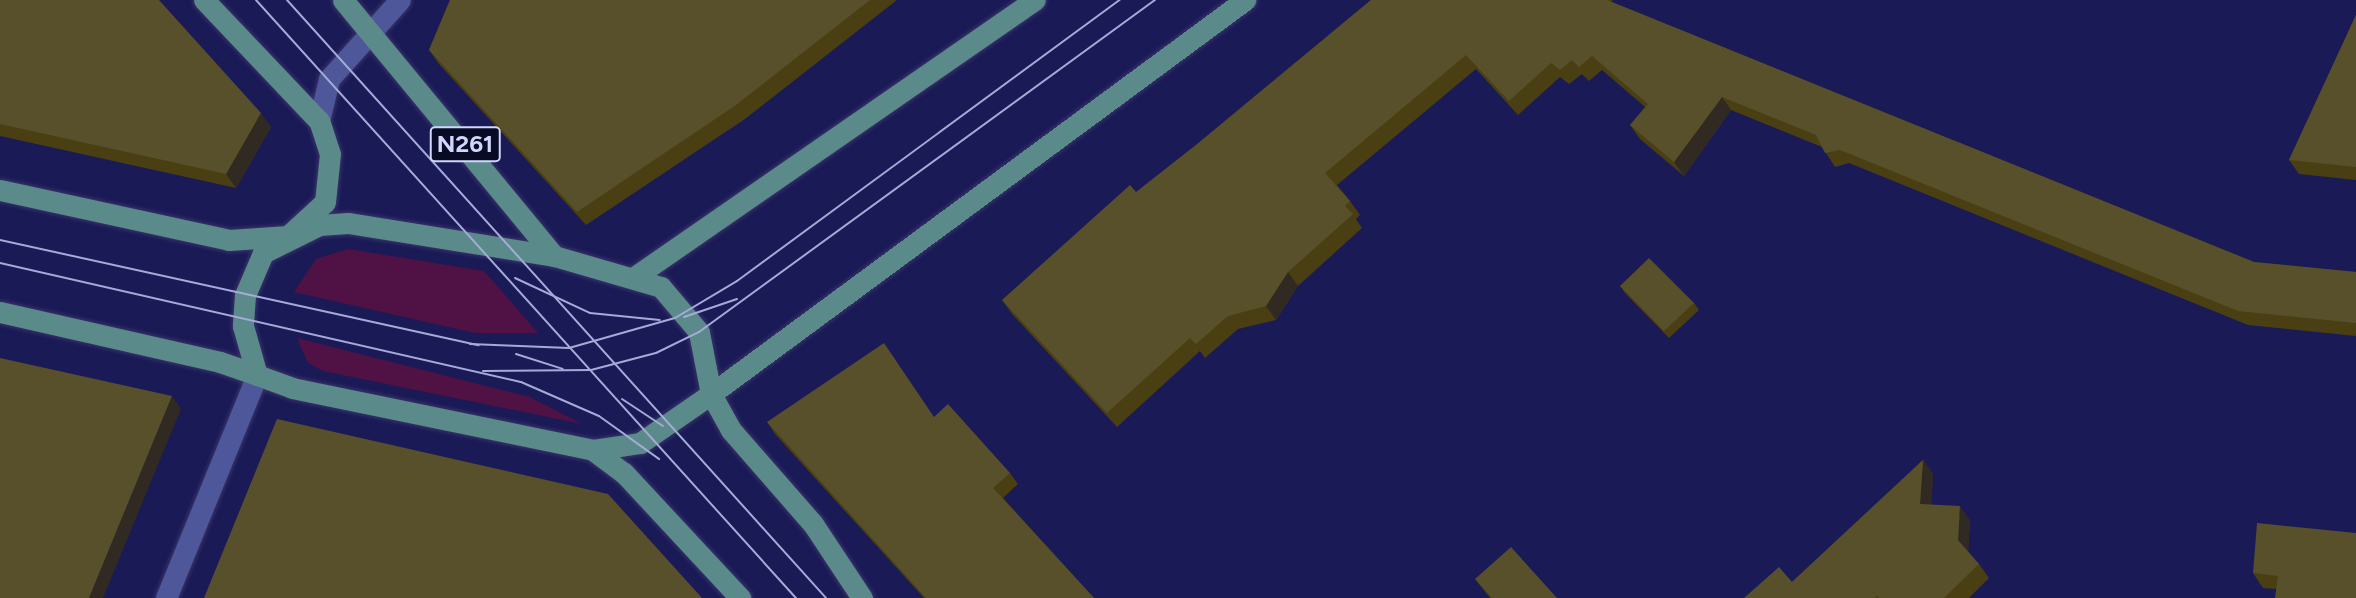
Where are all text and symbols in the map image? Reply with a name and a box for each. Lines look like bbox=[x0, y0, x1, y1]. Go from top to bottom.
road number: N261 bbox=[428, 124, 502, 164]

